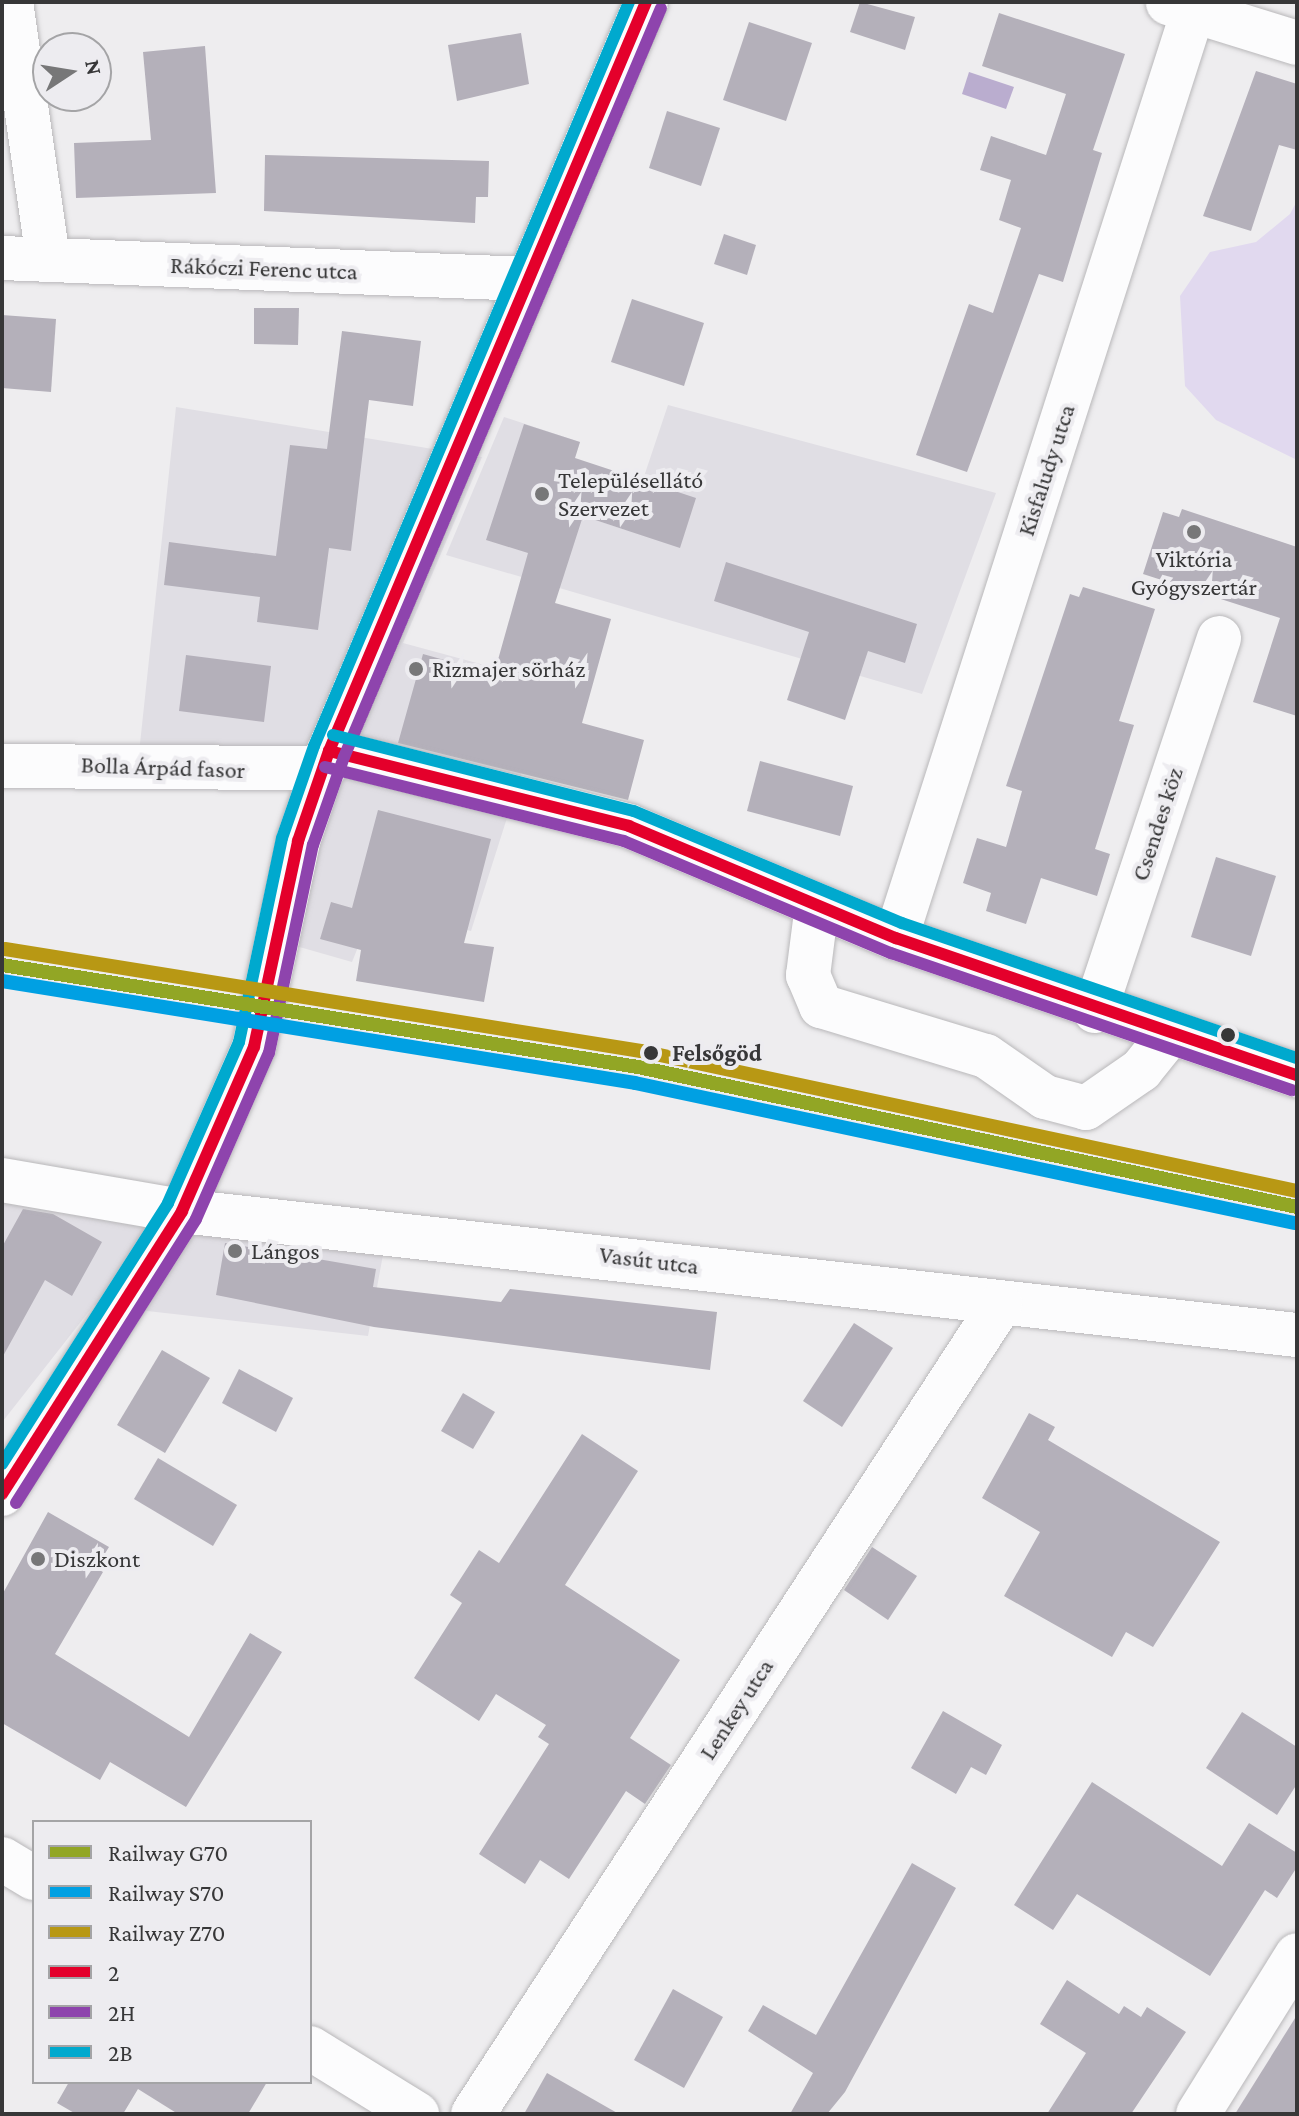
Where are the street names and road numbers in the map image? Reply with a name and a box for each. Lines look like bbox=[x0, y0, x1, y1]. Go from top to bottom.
street label: Rákóczi Ferenc utca bbox=[170, 250, 358, 286]
street label: Kisfaludy utca bbox=[1011, 401, 1081, 539]
street label: Bolla Árpád fasor bbox=[80, 750, 246, 784]
street label: Csendes köz bbox=[1125, 764, 1189, 884]
street label: Vasút utca bbox=[598, 1240, 700, 1280]
street label: Lenkey utca bbox=[693, 1653, 779, 1765]

